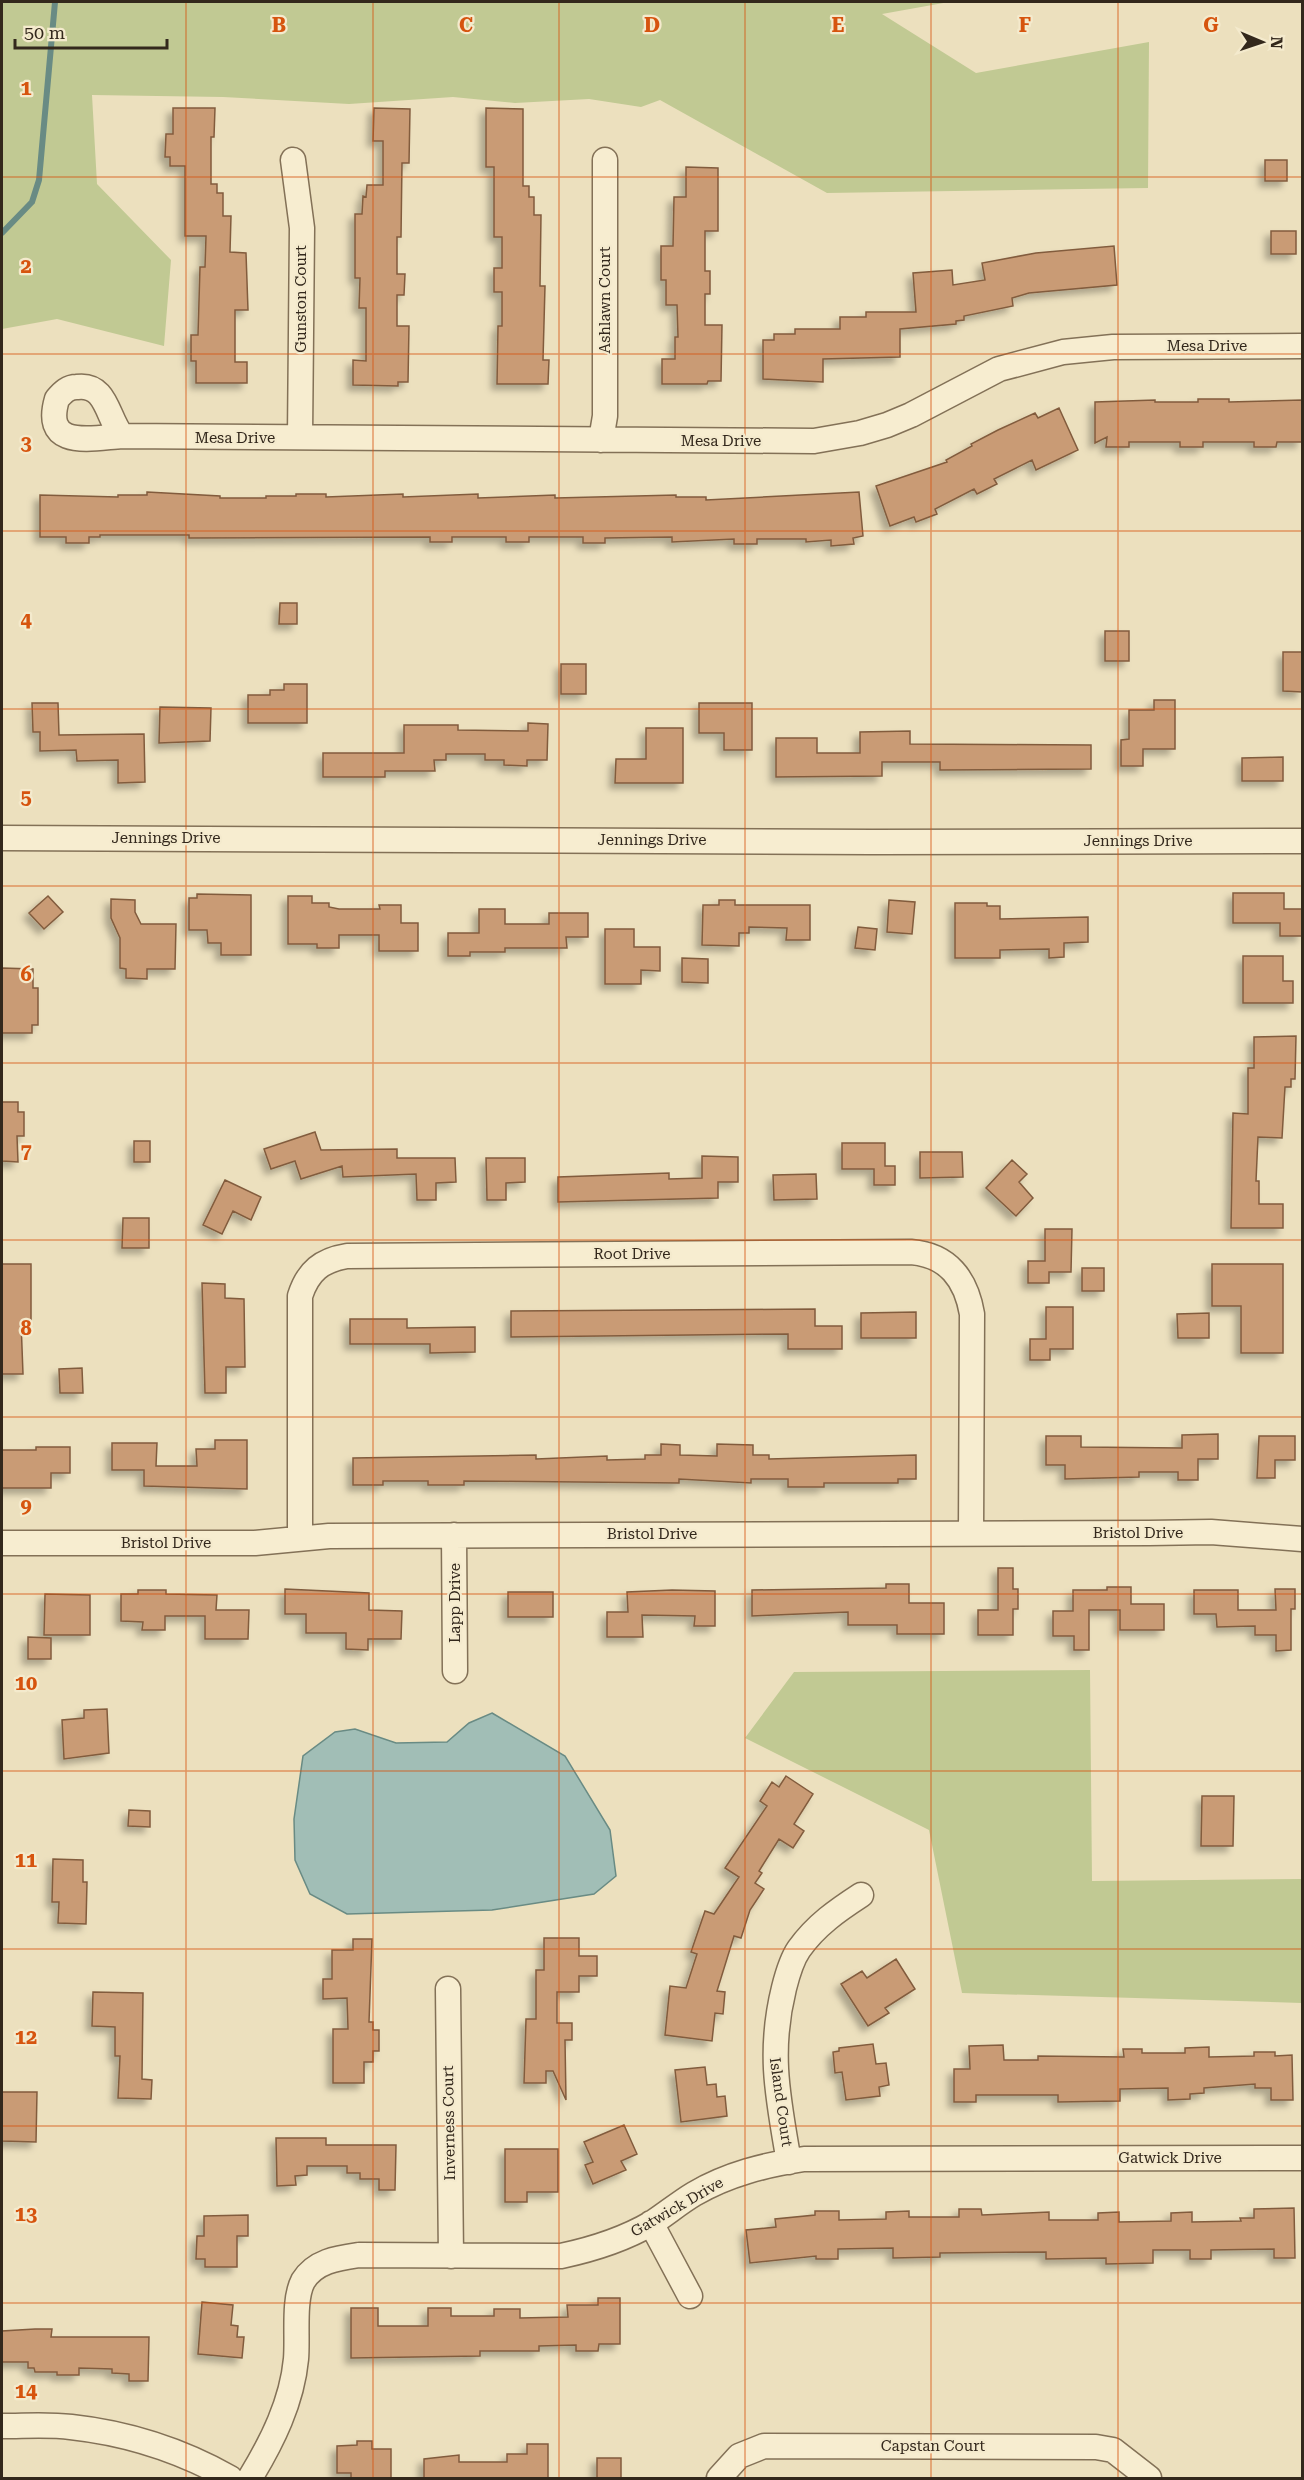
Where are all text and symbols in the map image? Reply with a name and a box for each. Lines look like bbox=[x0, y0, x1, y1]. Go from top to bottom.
scale bar bbox=[15, 12, 166, 50]
north arrow bbox=[1232, 12, 1292, 72]
text: B bbox=[272, 13, 286, 37]
text: C bbox=[459, 13, 473, 37]
text: D bbox=[644, 13, 660, 37]
text: E bbox=[832, 13, 845, 37]
text: F bbox=[1019, 13, 1031, 37]
text: G bbox=[1203, 13, 1219, 37]
text: 50 m bbox=[24, 22, 65, 43]
text: N bbox=[1267, 36, 1286, 49]
text: 1 bbox=[20, 76, 32, 100]
street label: Gunston Court bbox=[292, 245, 310, 353]
street label: Ashlawn Court bbox=[596, 246, 614, 353]
text: 2 bbox=[20, 254, 32, 278]
street label: Mesa Drive bbox=[1167, 337, 1247, 355]
street label: Mesa Drive bbox=[195, 429, 275, 447]
text: 3 bbox=[20, 431, 32, 455]
street label: Mesa Drive bbox=[681, 432, 761, 450]
text: 4 bbox=[20, 608, 32, 632]
text: 5 bbox=[20, 785, 32, 809]
street label: Jennings Drive bbox=[112, 829, 220, 847]
street label: Jennings Drive bbox=[598, 831, 706, 849]
street label: Jennings Drive bbox=[1084, 832, 1192, 850]
text: 6 bbox=[20, 962, 32, 986]
text: 7 bbox=[20, 1139, 32, 1163]
street label: Root Drive bbox=[593, 1245, 671, 1263]
text: 8 bbox=[20, 1316, 32, 1340]
text: 9 bbox=[20, 1494, 32, 1518]
street label: Bristol Drive bbox=[1093, 1524, 1183, 1542]
street label: Bristol Drive bbox=[607, 1525, 697, 1543]
street label: Bristol Drive bbox=[121, 1534, 211, 1552]
street label: Lapp Drive bbox=[446, 1563, 464, 1643]
text: 10 bbox=[15, 1671, 37, 1695]
text: 11 bbox=[15, 1848, 37, 1872]
text: 12 bbox=[15, 2025, 37, 2049]
street label: Island Court bbox=[766, 2056, 796, 2148]
street label: Inverness Court bbox=[439, 2065, 459, 2181]
street label: Gatwick Drive bbox=[1118, 2149, 1222, 2167]
street label: Gatwick Drive bbox=[628, 2173, 726, 2241]
text: 13 bbox=[15, 2202, 37, 2226]
text: 14 bbox=[15, 2379, 38, 2403]
street label: Capstan Court bbox=[881, 2437, 986, 2455]

